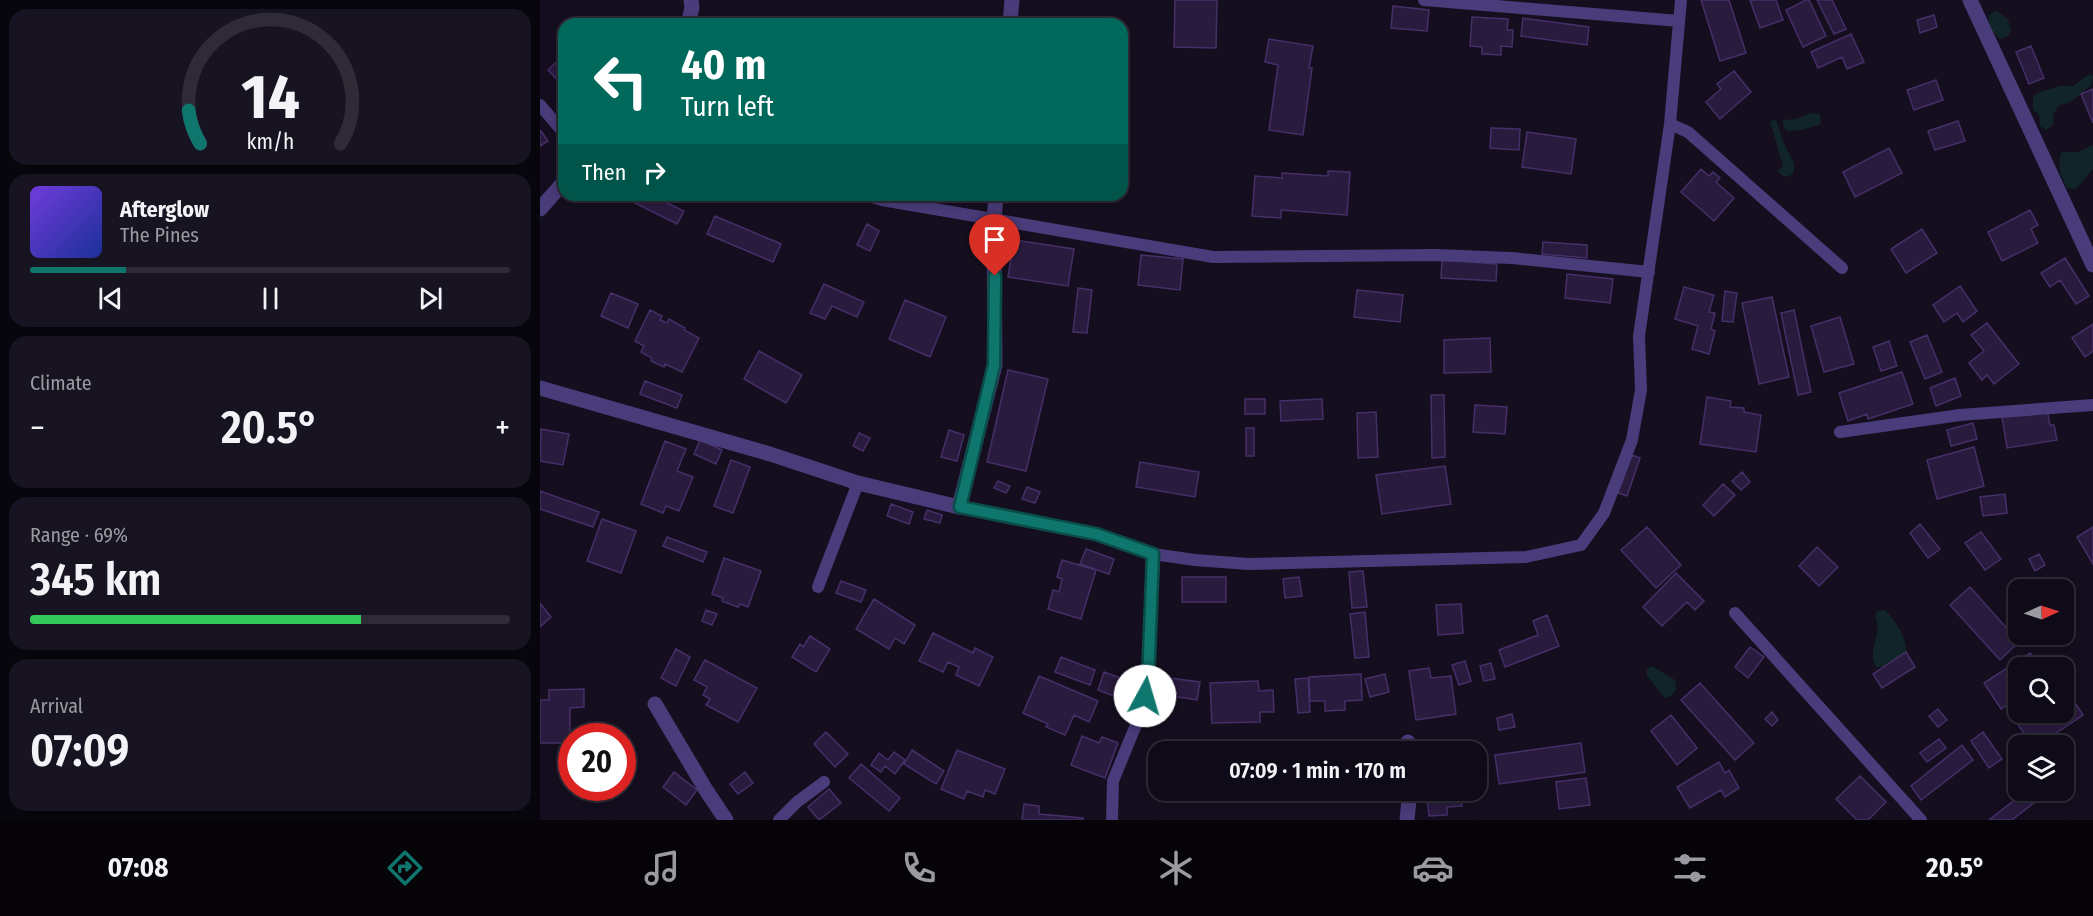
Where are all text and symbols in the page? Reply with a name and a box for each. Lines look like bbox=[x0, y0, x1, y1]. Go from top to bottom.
text: 40 m bbox=[681, 40, 766, 90]
icon: left bbox=[582, 42, 660, 120]
text: 14 bbox=[241, 60, 299, 135]
text: Turn left bbox=[681, 91, 774, 123]
text: km/h bbox=[246, 129, 294, 155]
icon: right bbox=[638, 156, 671, 189]
text: Then bbox=[582, 159, 626, 186]
text: Afterglow bbox=[120, 196, 209, 223]
pin bbox=[969, 214, 1020, 276]
text: The Pines bbox=[120, 223, 199, 247]
icon: arrive bbox=[978, 223, 1011, 256]
icon: previous bbox=[94, 282, 127, 315]
icon: pause bbox=[254, 282, 287, 315]
icon: next bbox=[414, 282, 447, 315]
text: Climate bbox=[30, 371, 92, 395]
text: 20.5° bbox=[221, 401, 319, 455]
text: − bbox=[30, 408, 45, 448]
text: + bbox=[495, 408, 510, 448]
text: Range · 69% bbox=[30, 523, 128, 547]
text: 345 km bbox=[30, 553, 162, 607]
north arrow bbox=[2008, 579, 2074, 645]
map controls bbox=[2008, 579, 2074, 801]
button: search bbox=[2008, 657, 2074, 723]
position arrow bbox=[1113, 664, 1177, 728]
text: Arrival bbox=[30, 694, 83, 718]
speed limit sign: 20 bbox=[558, 723, 636, 801]
text: 07:09 bbox=[30, 724, 129, 778]
button: layers bbox=[2008, 735, 2074, 801]
text: 07:09 · 1 min · 170 m bbox=[1229, 757, 1406, 784]
icon: directions bbox=[384, 847, 426, 889]
icon: music bbox=[641, 847, 683, 889]
icon: phone bbox=[898, 847, 940, 889]
icon: climate bbox=[1155, 847, 1197, 889]
icon: car bbox=[1412, 847, 1454, 889]
icon: filters bbox=[1669, 847, 1711, 889]
text: 07:08 bbox=[108, 852, 168, 884]
text: 20.5° bbox=[1926, 852, 1985, 884]

